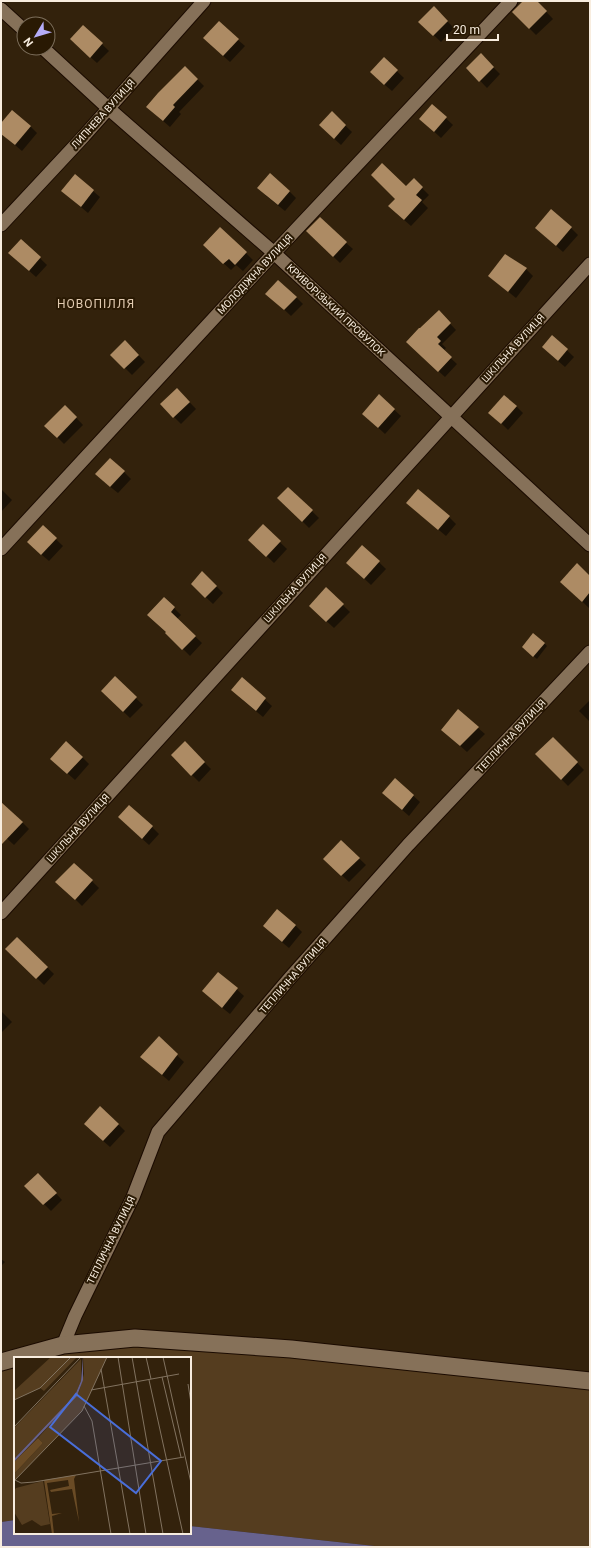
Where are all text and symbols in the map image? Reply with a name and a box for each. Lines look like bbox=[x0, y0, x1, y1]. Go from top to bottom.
north arrow bbox=[16, 16, 56, 56]
scale bar bbox=[447, 16, 498, 42]
text: 20 m bbox=[453, 23, 480, 37]
text: N bbox=[21, 35, 36, 49]
street label: ЛИПНЕВА ВУЛИЦЯ bbox=[69, 77, 137, 151]
street label: МОЛОДІЖНА ВУЛИЦЯ bbox=[215, 232, 295, 316]
street label: КРИВОРІЗЬКИЙ ПРОВУЛОК bbox=[285, 261, 388, 359]
district label: НОВОПІЛЛЯ bbox=[57, 297, 135, 311]
street label: ШКІЛЬНА ВУЛИЦЯ bbox=[479, 312, 547, 384]
street label: ШКІЛЬНА ВУЛИЦЯ bbox=[261, 552, 329, 624]
street label: ТЕПЛИЧНА ВУЛИЦЯ bbox=[474, 697, 548, 775]
street label: ШКІЛЬНА ВУЛИЦЯ bbox=[44, 792, 112, 864]
street label: ТЕПЛИЧНА ВУЛИЦЯ bbox=[257, 936, 329, 1016]
street label: ТЕПЛИЧНА ВУЛИЦЯ bbox=[85, 1194, 137, 1286]
inset map bbox=[14, 1357, 191, 1534]

